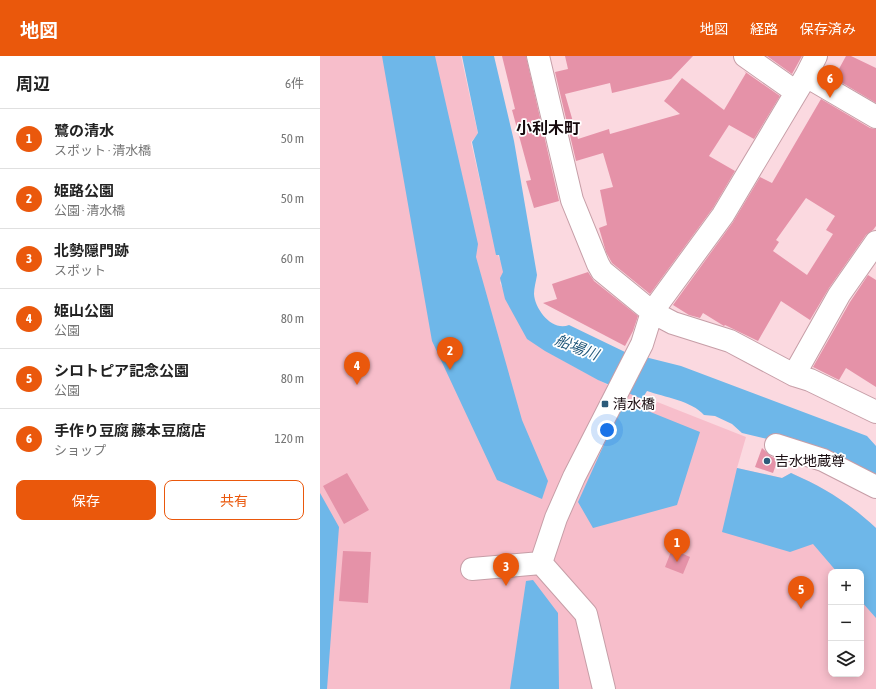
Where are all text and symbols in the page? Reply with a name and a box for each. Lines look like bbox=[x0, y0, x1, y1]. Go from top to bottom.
text: 地図 bbox=[20, 19, 58, 41]
text: 地図 bbox=[700, 21, 728, 37]
text: 経路 bbox=[750, 21, 778, 37]
text: 保存済み bbox=[800, 21, 856, 37]
pin: 6 bbox=[817, 65, 843, 98]
text: 周辺 bbox=[16, 74, 50, 94]
text: 6件 bbox=[285, 76, 304, 91]
district label: 小利木町 bbox=[516, 119, 580, 137]
text: 鷺の清水 bbox=[54, 122, 114, 139]
text: 1 bbox=[26, 131, 32, 146]
text: 50 m bbox=[281, 131, 304, 146]
text: スポット · 清水橋 bbox=[54, 143, 151, 158]
text: 姫路公園 bbox=[54, 182, 114, 199]
text: 2 bbox=[26, 191, 32, 206]
text: 50 m bbox=[281, 191, 304, 206]
text: 公園 · 清水橋 bbox=[54, 203, 125, 218]
text: 北勢隠門跡 bbox=[54, 242, 129, 259]
text: 3 bbox=[26, 251, 32, 266]
text: 60 m bbox=[281, 251, 304, 266]
text: スポット bbox=[54, 263, 106, 278]
text: 姫山公園 bbox=[54, 302, 114, 319]
text: 4 bbox=[26, 311, 32, 326]
text: 80 m bbox=[281, 311, 304, 326]
text: 公園 bbox=[54, 323, 80, 338]
water label: 船場川 bbox=[553, 331, 603, 364]
pin: 2 bbox=[437, 337, 463, 370]
pin: 4 bbox=[344, 352, 370, 385]
text: シロトピア記念公園 bbox=[54, 362, 189, 379]
text: 5 bbox=[26, 371, 32, 386]
text: 80 m bbox=[281, 371, 304, 386]
text: 公園 bbox=[54, 383, 80, 398]
place label: 清水橋 bbox=[613, 396, 655, 412]
marker: 清水橋 bbox=[600, 399, 610, 409]
your location bbox=[597, 420, 617, 440]
text: 手作り豆腐 藤本豆腐店 bbox=[54, 422, 206, 439]
text: 6 bbox=[26, 431, 32, 446]
text: 120 m bbox=[275, 431, 304, 446]
text: ショップ bbox=[54, 443, 106, 458]
place label: 吉水地蔵尊 bbox=[775, 453, 845, 469]
marker: 吉水地蔵尊 bbox=[762, 456, 772, 466]
button: 保存 bbox=[16, 480, 156, 520]
button: 共有 bbox=[164, 480, 304, 520]
pin: 1 bbox=[664, 529, 690, 562]
pin: 3 bbox=[493, 553, 519, 586]
map controls bbox=[828, 569, 864, 677]
button: + bbox=[828, 569, 864, 605]
pin: 5 bbox=[788, 576, 814, 609]
button: − bbox=[828, 605, 864, 641]
button: layers bbox=[828, 641, 864, 677]

